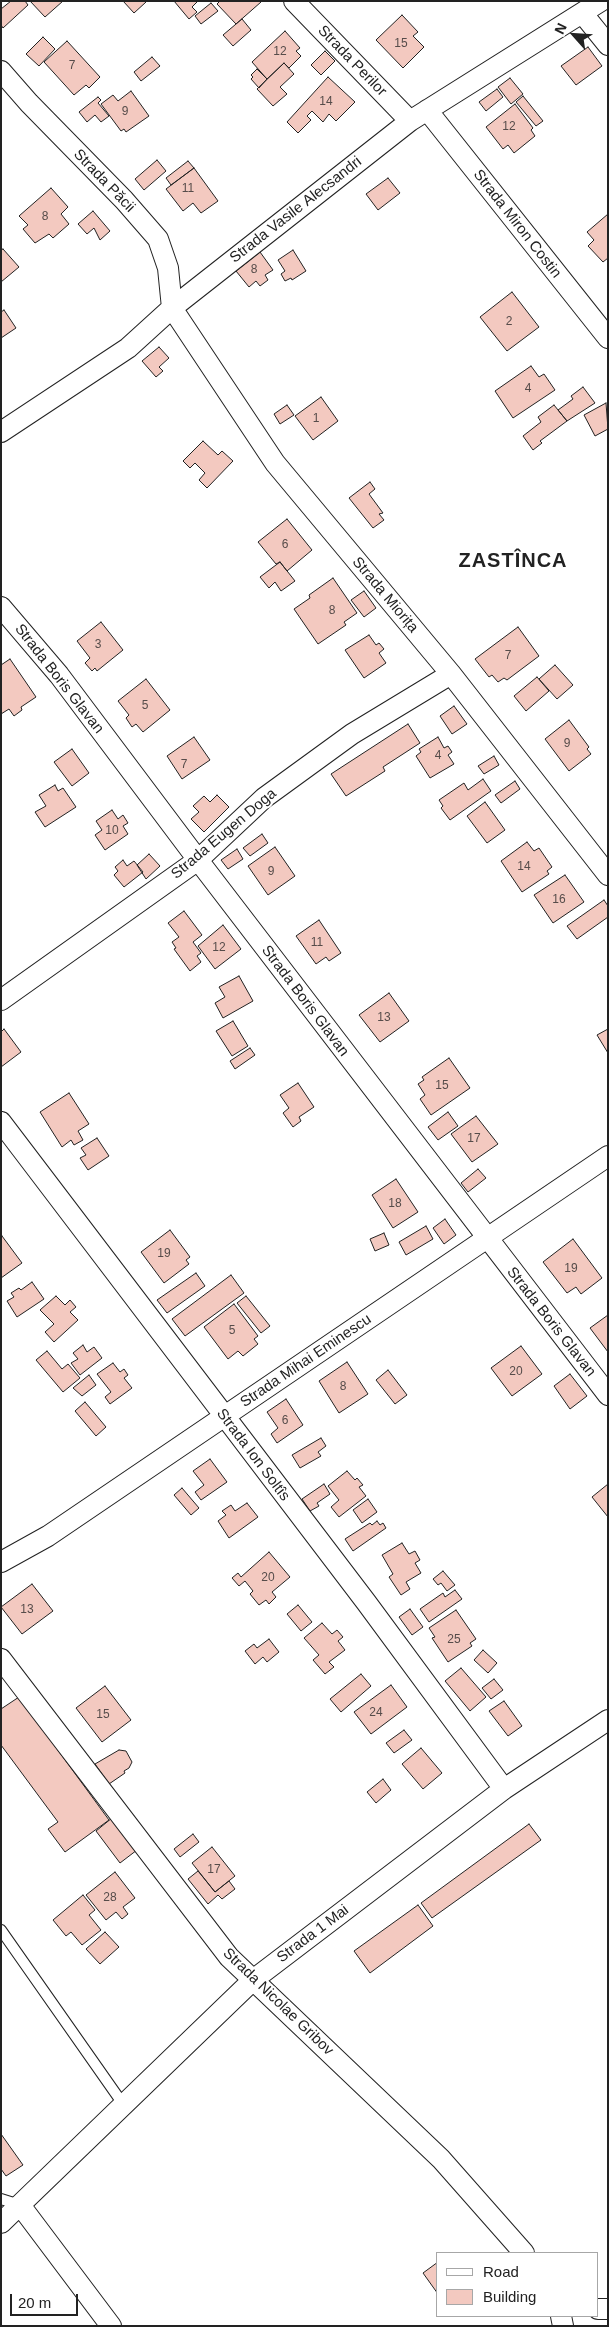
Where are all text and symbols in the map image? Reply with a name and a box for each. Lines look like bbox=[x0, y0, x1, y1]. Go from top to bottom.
north arrow bbox=[549, 10, 599, 60]
text: N bbox=[551, 20, 570, 36]
street label: Strada Perilor bbox=[314, 22, 390, 100]
house number: 15 bbox=[394, 37, 408, 51]
house number: 12 bbox=[273, 45, 287, 59]
house number: 7 bbox=[69, 59, 75, 73]
house number: 14 bbox=[319, 95, 333, 109]
house number: 9 bbox=[122, 105, 128, 119]
house number: 12 bbox=[502, 120, 516, 134]
street label: Strada Păcii bbox=[69, 146, 139, 216]
street label: Strada Vasile Alecsandri bbox=[227, 153, 365, 267]
street label: Strada Miron Costin bbox=[469, 166, 565, 282]
house number: 11 bbox=[182, 182, 194, 196]
house number: 8 bbox=[42, 210, 48, 224]
house number: 8 bbox=[251, 263, 257, 277]
house number: 2 bbox=[506, 315, 512, 329]
house number: 4 bbox=[525, 382, 531, 396]
house number: 1 bbox=[313, 412, 319, 426]
house number: 6 bbox=[282, 538, 288, 552]
district label: ZASTÎNCA bbox=[457, 549, 569, 573]
street label: Strada Miorița bbox=[348, 553, 422, 637]
house number: 8 bbox=[329, 604, 335, 618]
street label: Strada Boris Glavan bbox=[11, 621, 107, 737]
house number: 3 bbox=[95, 638, 101, 652]
house number: 7 bbox=[505, 649, 511, 663]
house number: 5 bbox=[142, 699, 148, 713]
house number: 9 bbox=[564, 737, 570, 751]
house number: 4 bbox=[435, 749, 441, 763]
house number: 7 bbox=[181, 758, 187, 772]
street label: Strada Eugen Doga bbox=[168, 785, 280, 883]
house number: 10 bbox=[105, 824, 119, 838]
house number: 14 bbox=[517, 860, 531, 874]
house number: 9 bbox=[268, 865, 274, 879]
house number: 16 bbox=[552, 893, 566, 907]
house number: 11 bbox=[311, 936, 323, 950]
house number: 12 bbox=[212, 941, 226, 955]
street label: Strada Boris Glavan bbox=[257, 942, 353, 1060]
house number: 13 bbox=[377, 1011, 391, 1025]
house number: 15 bbox=[435, 1079, 449, 1093]
house number: 17 bbox=[467, 1132, 481, 1146]
house number: 18 bbox=[388, 1197, 402, 1211]
house number: 19 bbox=[157, 1247, 171, 1261]
house number: 19 bbox=[564, 1262, 578, 1276]
street label: Strada Boris Glavan bbox=[503, 1264, 599, 1380]
street label: Strada Mihai Eminescu bbox=[237, 1310, 375, 1412]
house number: 5 bbox=[229, 1324, 235, 1338]
house number: 20 bbox=[509, 1365, 523, 1379]
house number: 8 bbox=[340, 1380, 346, 1394]
street label: Strada Ion Soltîs bbox=[212, 1405, 294, 1505]
house number: 6 bbox=[282, 1414, 288, 1428]
house number: 20 bbox=[261, 1571, 275, 1585]
house number: 13 bbox=[20, 1603, 34, 1617]
house number: 25 bbox=[447, 1633, 461, 1647]
house number: 24 bbox=[369, 1706, 383, 1720]
house number: 15 bbox=[96, 1708, 110, 1722]
house number: 17 bbox=[207, 1863, 221, 1877]
house number: 28 bbox=[103, 1891, 117, 1905]
street label: Strada 1 Mai bbox=[274, 1901, 352, 1967]
street label: Strada Nicolae Gribov bbox=[219, 1945, 337, 2059]
legend bbox=[436, 2252, 599, 2317]
text: Road bbox=[483, 2263, 519, 2280]
scale bar bbox=[12, 2284, 80, 2316]
text: Building bbox=[483, 2288, 536, 2305]
text: 20 m bbox=[18, 2294, 51, 2311]

